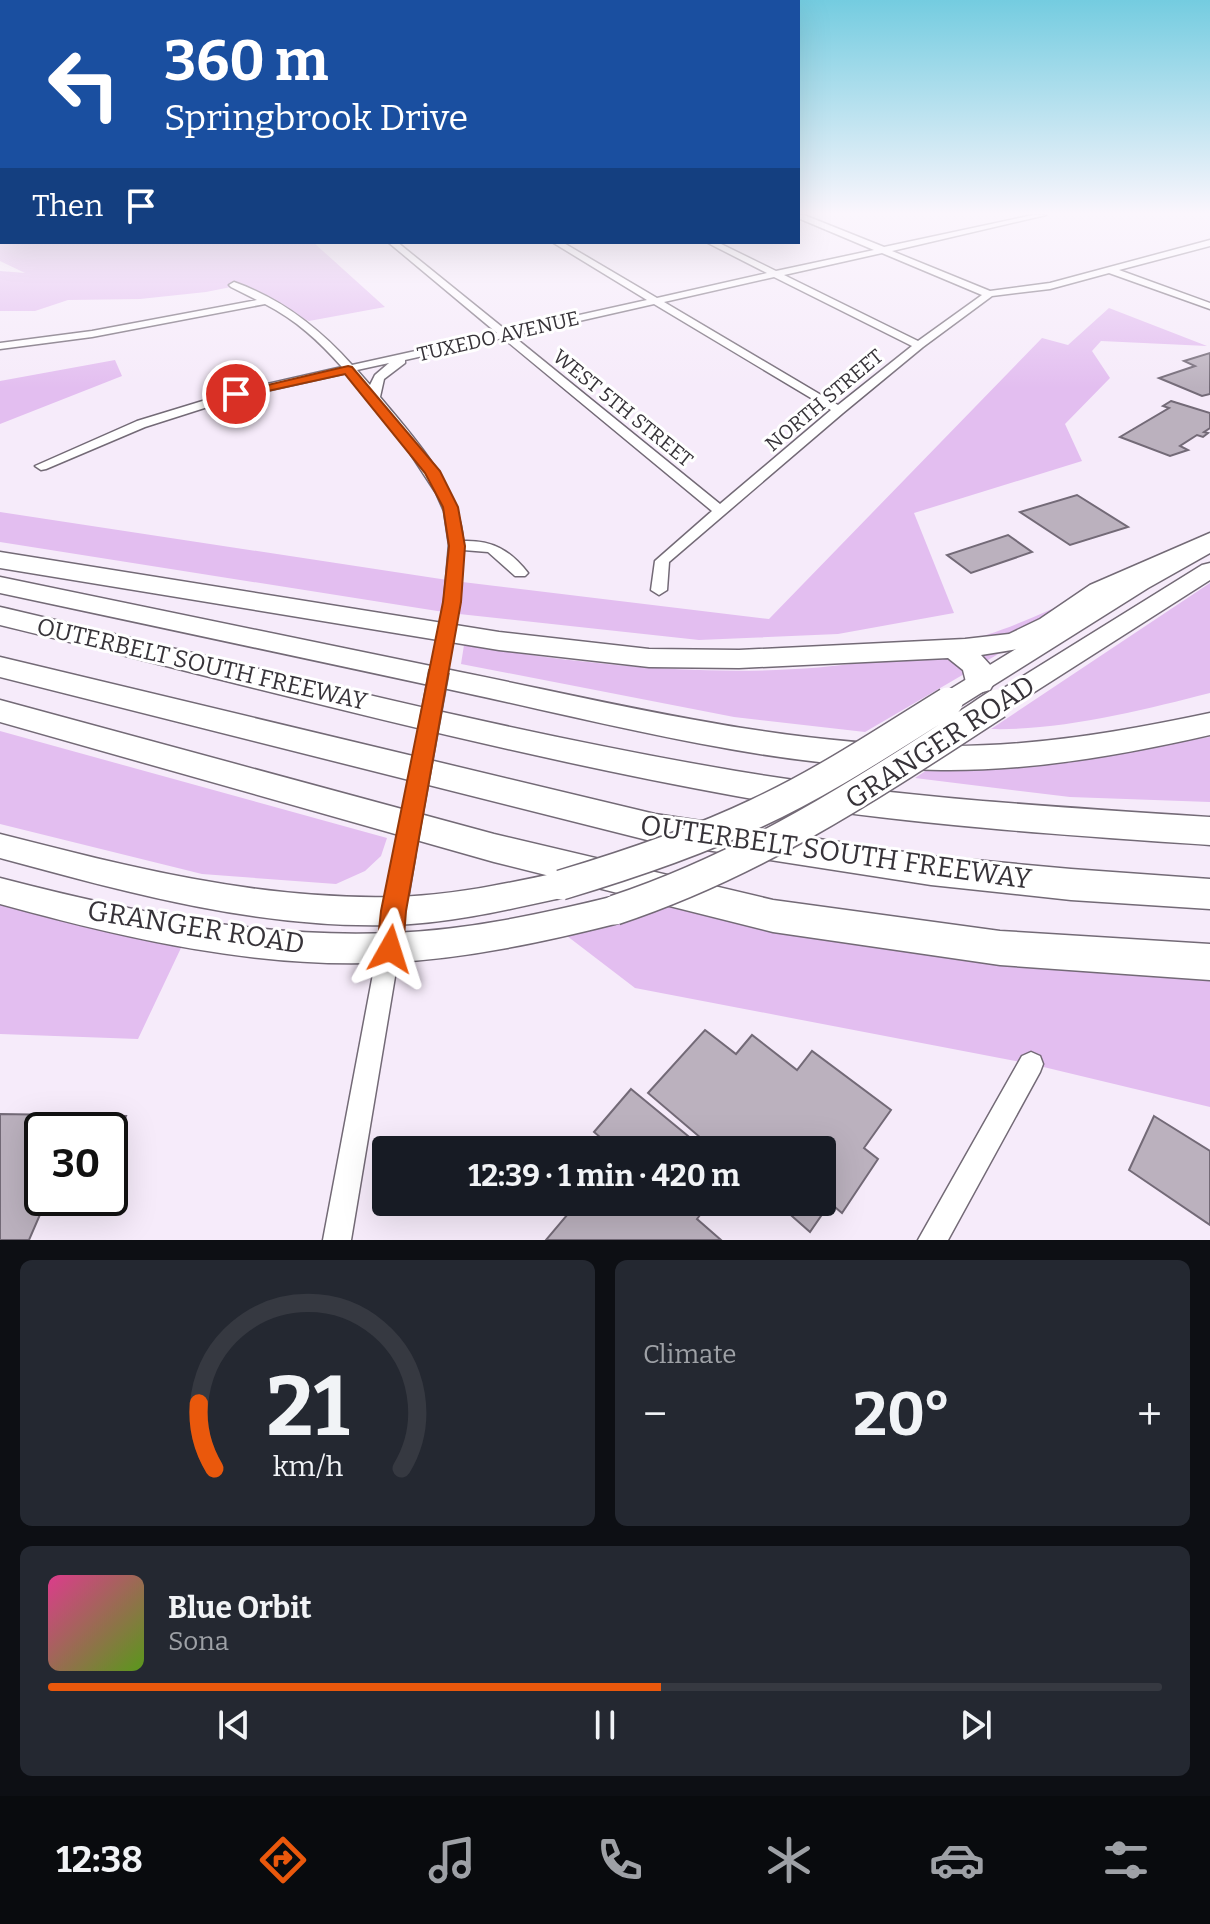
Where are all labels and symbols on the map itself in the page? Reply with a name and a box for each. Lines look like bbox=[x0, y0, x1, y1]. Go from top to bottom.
street label: TUXEDO AVENUE bbox=[415, 306, 581, 366]
street label: WEST 5TH STREET bbox=[548, 344, 698, 472]
street label: NORTH STREET bbox=[760, 344, 888, 456]
pin bbox=[202, 360, 270, 428]
street label: OUTERBELT SOUTH FREEWAY bbox=[34, 612, 371, 716]
street label: GRANGER ROAD bbox=[839, 668, 1041, 816]
street label: OUTERBELT SOUTH FREEWAY bbox=[638, 808, 1034, 896]
street label: GRANGER ROAD bbox=[85, 894, 307, 960]
position arrow bbox=[348, 907, 432, 991]
speed limit sign: 30 bbox=[24, 1112, 128, 1216]

